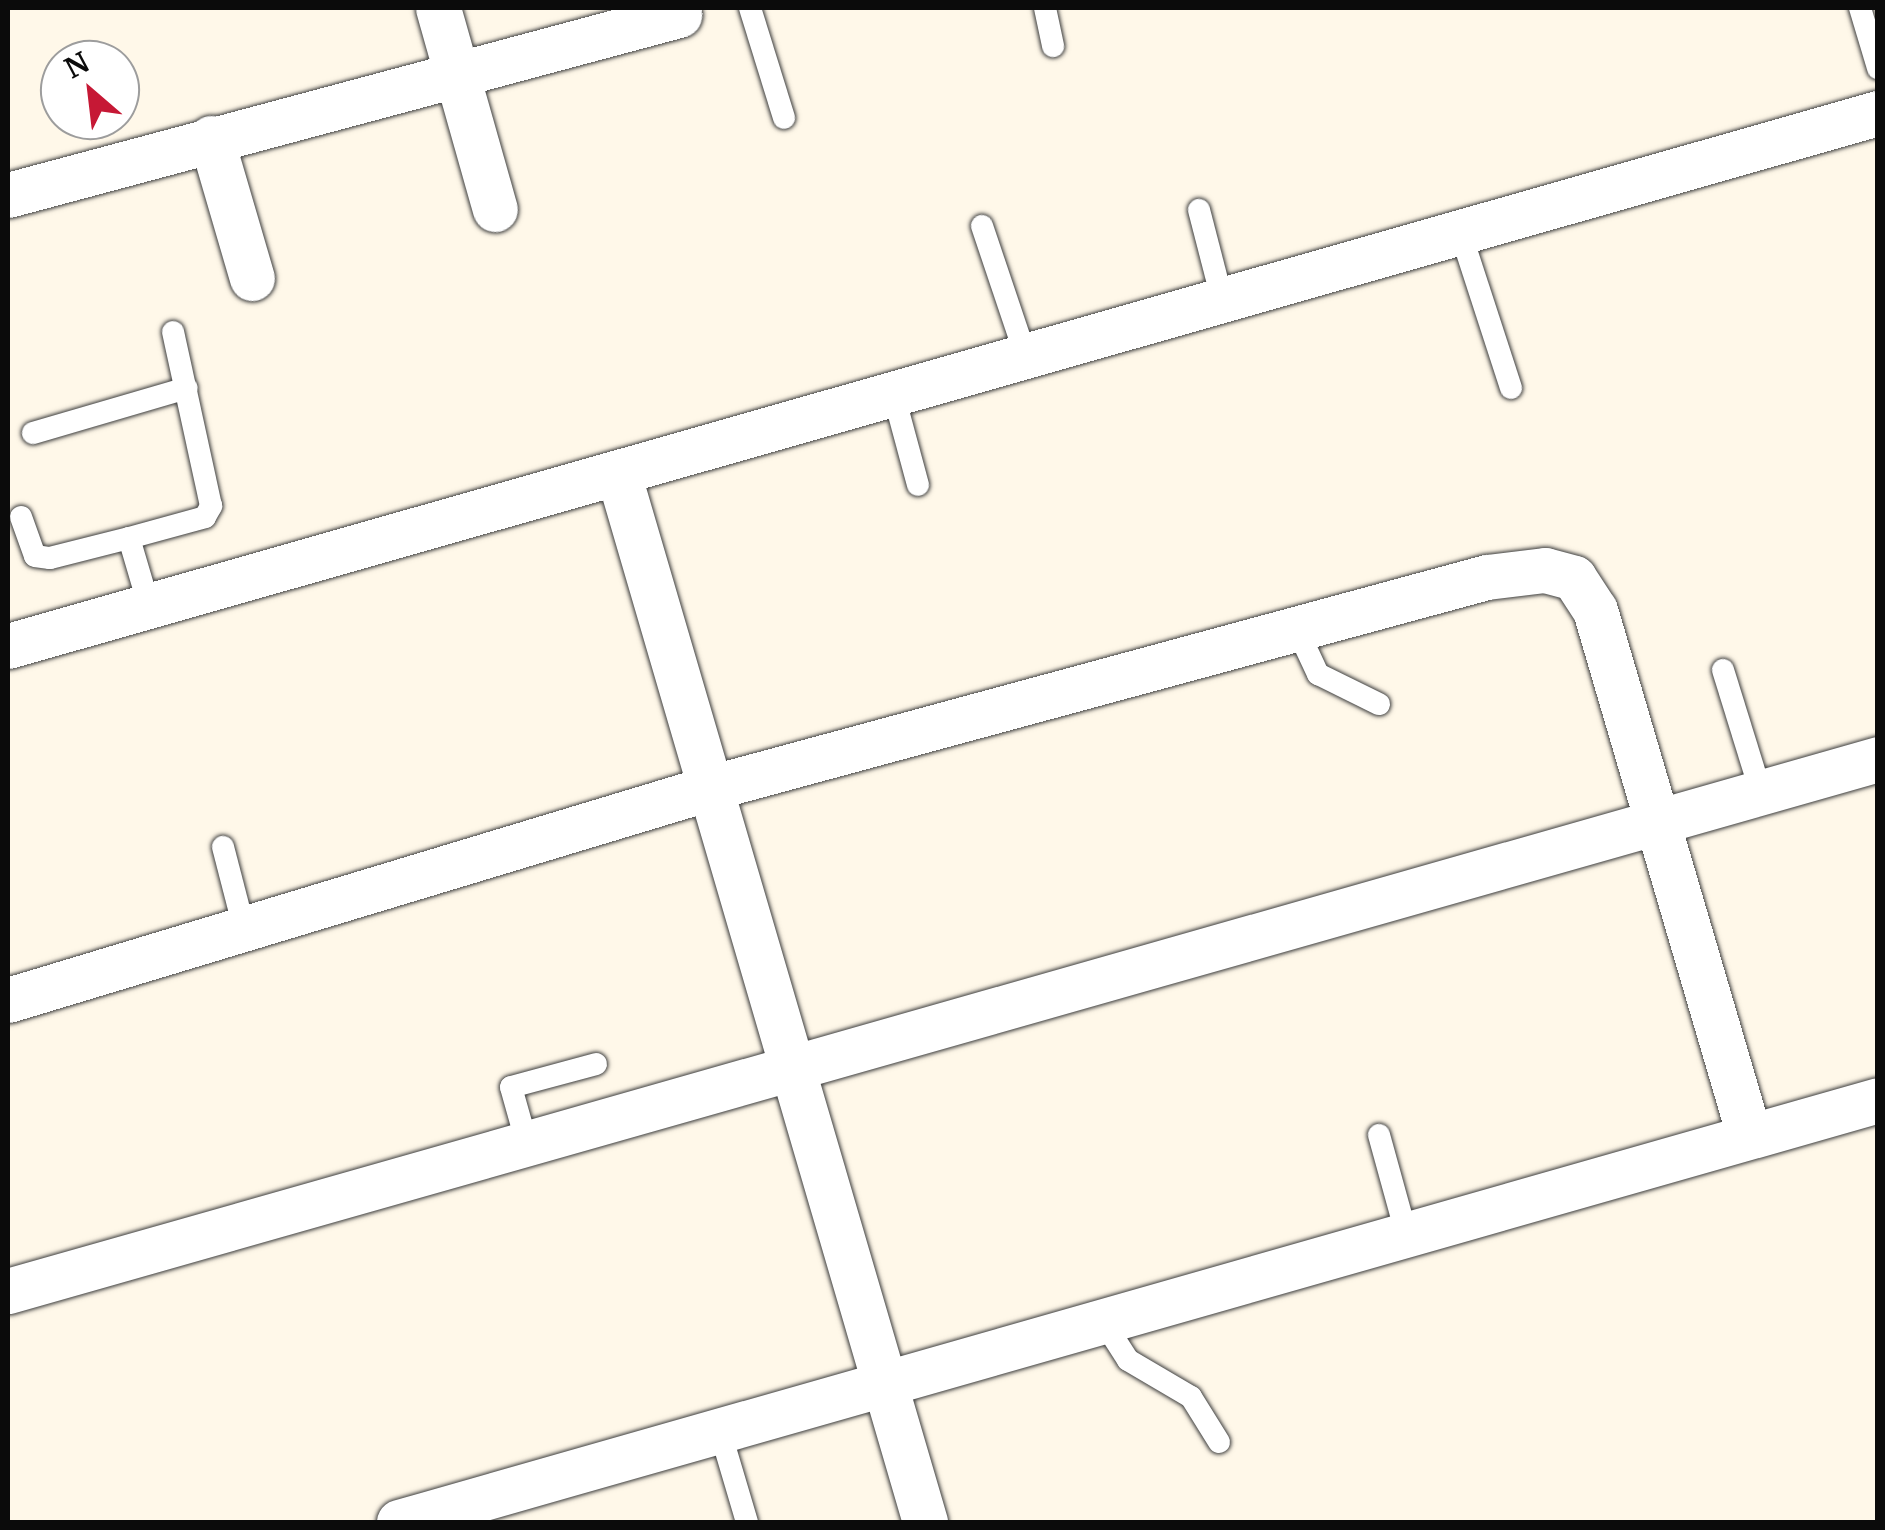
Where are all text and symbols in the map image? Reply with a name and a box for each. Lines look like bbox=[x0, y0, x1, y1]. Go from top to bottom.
north arrow bbox=[40, 40, 140, 140]
text: N bbox=[59, 44, 95, 86]

